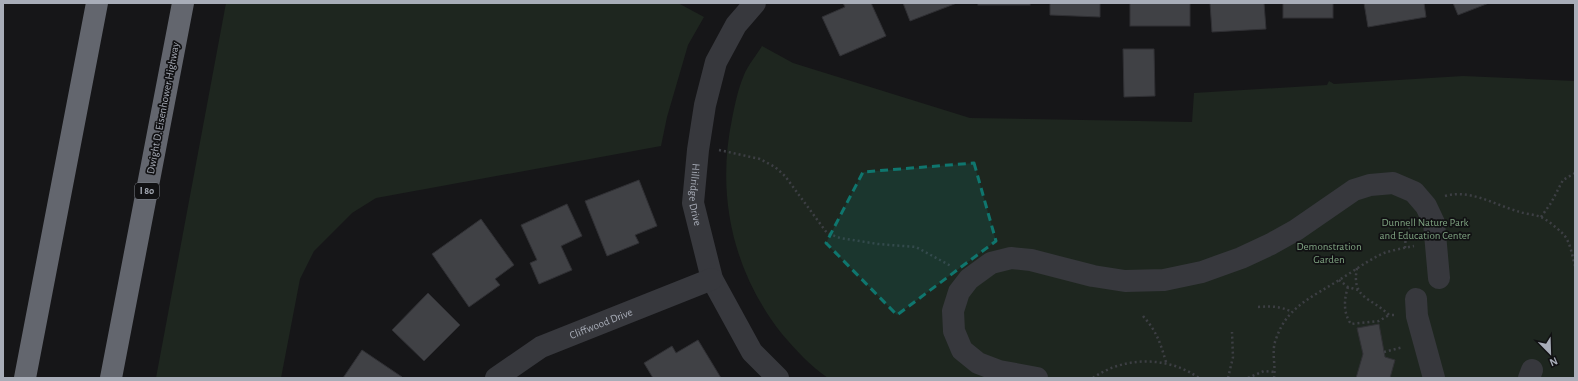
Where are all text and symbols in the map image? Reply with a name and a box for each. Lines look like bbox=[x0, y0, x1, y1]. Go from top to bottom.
street label: Dwight D. Eisenhower Highway bbox=[145, 41, 181, 175]
street label: Hillridge Drive bbox=[688, 163, 704, 227]
road number: I 80 bbox=[135, 183, 159, 199]
park label: Dunnell Nature Park and Education Center bbox=[1380, 217, 1471, 241]
park label: Demonstration Garden bbox=[1296, 241, 1362, 265]
street label: Cliffwood Drive bbox=[568, 306, 634, 341]
north arrow bbox=[1530, 333, 1570, 373]
text: N bbox=[1548, 355, 1559, 368]

